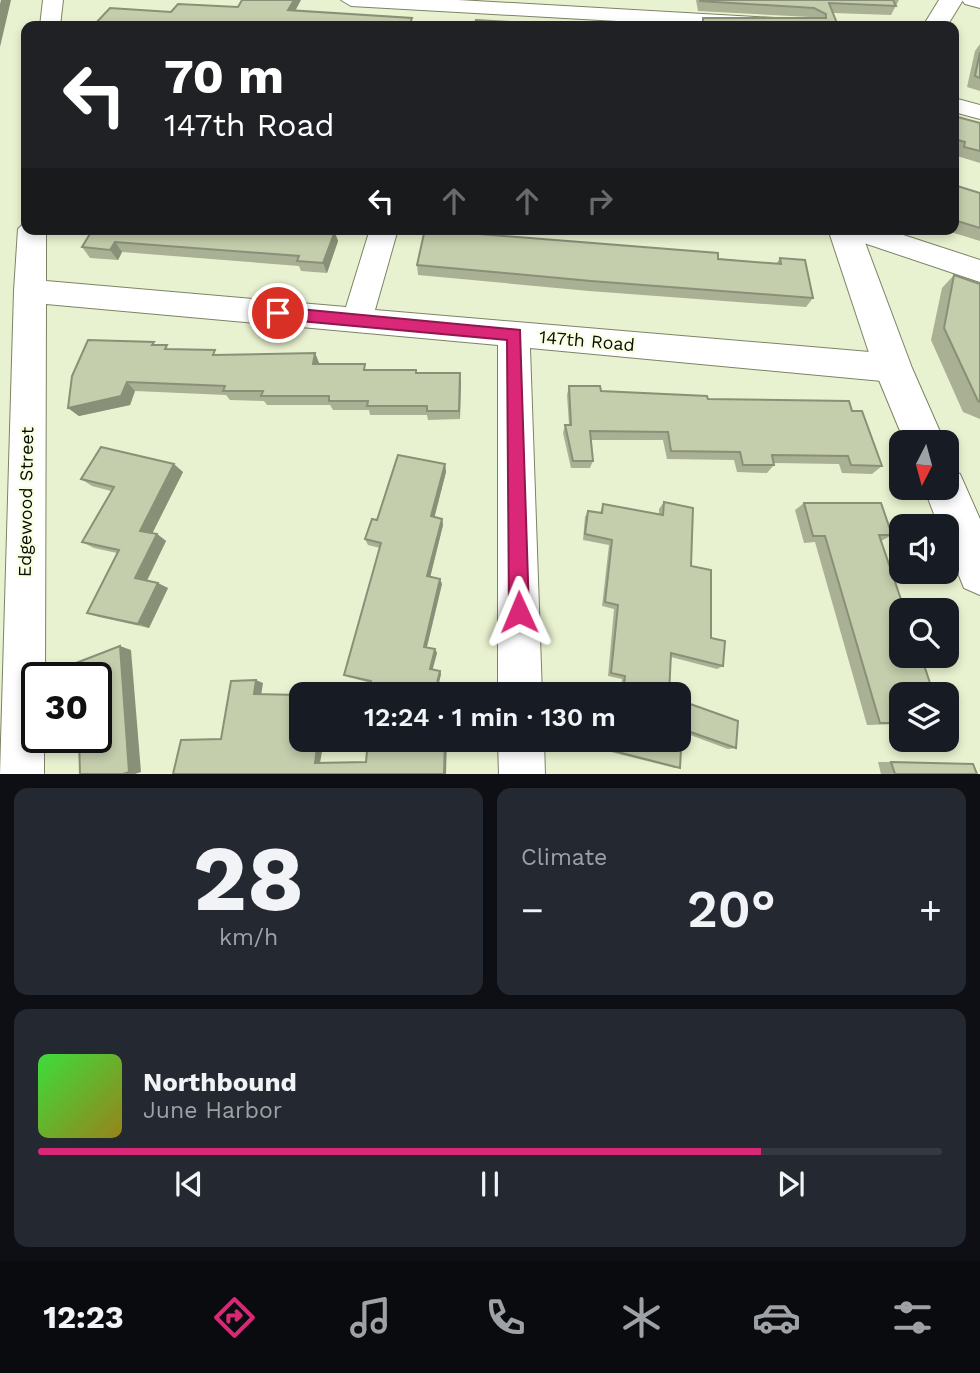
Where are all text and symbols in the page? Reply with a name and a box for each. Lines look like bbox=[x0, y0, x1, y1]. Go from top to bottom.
text: 70 m bbox=[164, 47, 284, 105]
icon: left bbox=[49, 49, 140, 140]
text: 147th Road bbox=[164, 106, 335, 144]
icon: left bbox=[362, 182, 400, 220]
icon: ahead bbox=[435, 182, 473, 220]
icon: ahead bbox=[508, 182, 546, 220]
icon: right bbox=[581, 182, 619, 220]
pin bbox=[248, 283, 308, 343]
icon: arrive bbox=[259, 294, 297, 332]
street label: 147th Road bbox=[538, 326, 636, 355]
street label: Edgewood Street bbox=[14, 426, 37, 577]
north arrow bbox=[889, 430, 959, 500]
map controls bbox=[889, 430, 959, 752]
button: sound bbox=[889, 514, 959, 584]
position arrow bbox=[482, 575, 556, 649]
button: search bbox=[889, 598, 959, 668]
speed limit sign: 30 bbox=[21, 662, 112, 753]
button: layers bbox=[889, 682, 959, 752]
text: 12:24 · 1 min · 130 m bbox=[364, 702, 616, 732]
text: 28 bbox=[193, 825, 304, 932]
text: Climate bbox=[521, 844, 607, 871]
text: 20° bbox=[687, 879, 776, 940]
text: − bbox=[521, 888, 544, 932]
text: + bbox=[919, 888, 942, 932]
text: km/h bbox=[219, 924, 278, 951]
text: Northbound bbox=[143, 1067, 297, 1097]
text: June Harbor bbox=[143, 1097, 282, 1124]
icon: previous bbox=[170, 1165, 208, 1203]
icon: pause bbox=[471, 1165, 509, 1203]
icon: next bbox=[772, 1165, 810, 1203]
icon: directions bbox=[210, 1293, 259, 1342]
icon: music bbox=[346, 1293, 395, 1342]
icon: phone bbox=[481, 1293, 530, 1342]
icon: climate bbox=[617, 1293, 666, 1342]
icon: car bbox=[752, 1293, 801, 1342]
icon: filters bbox=[888, 1293, 937, 1342]
text: 12:23 bbox=[43, 1298, 124, 1336]

